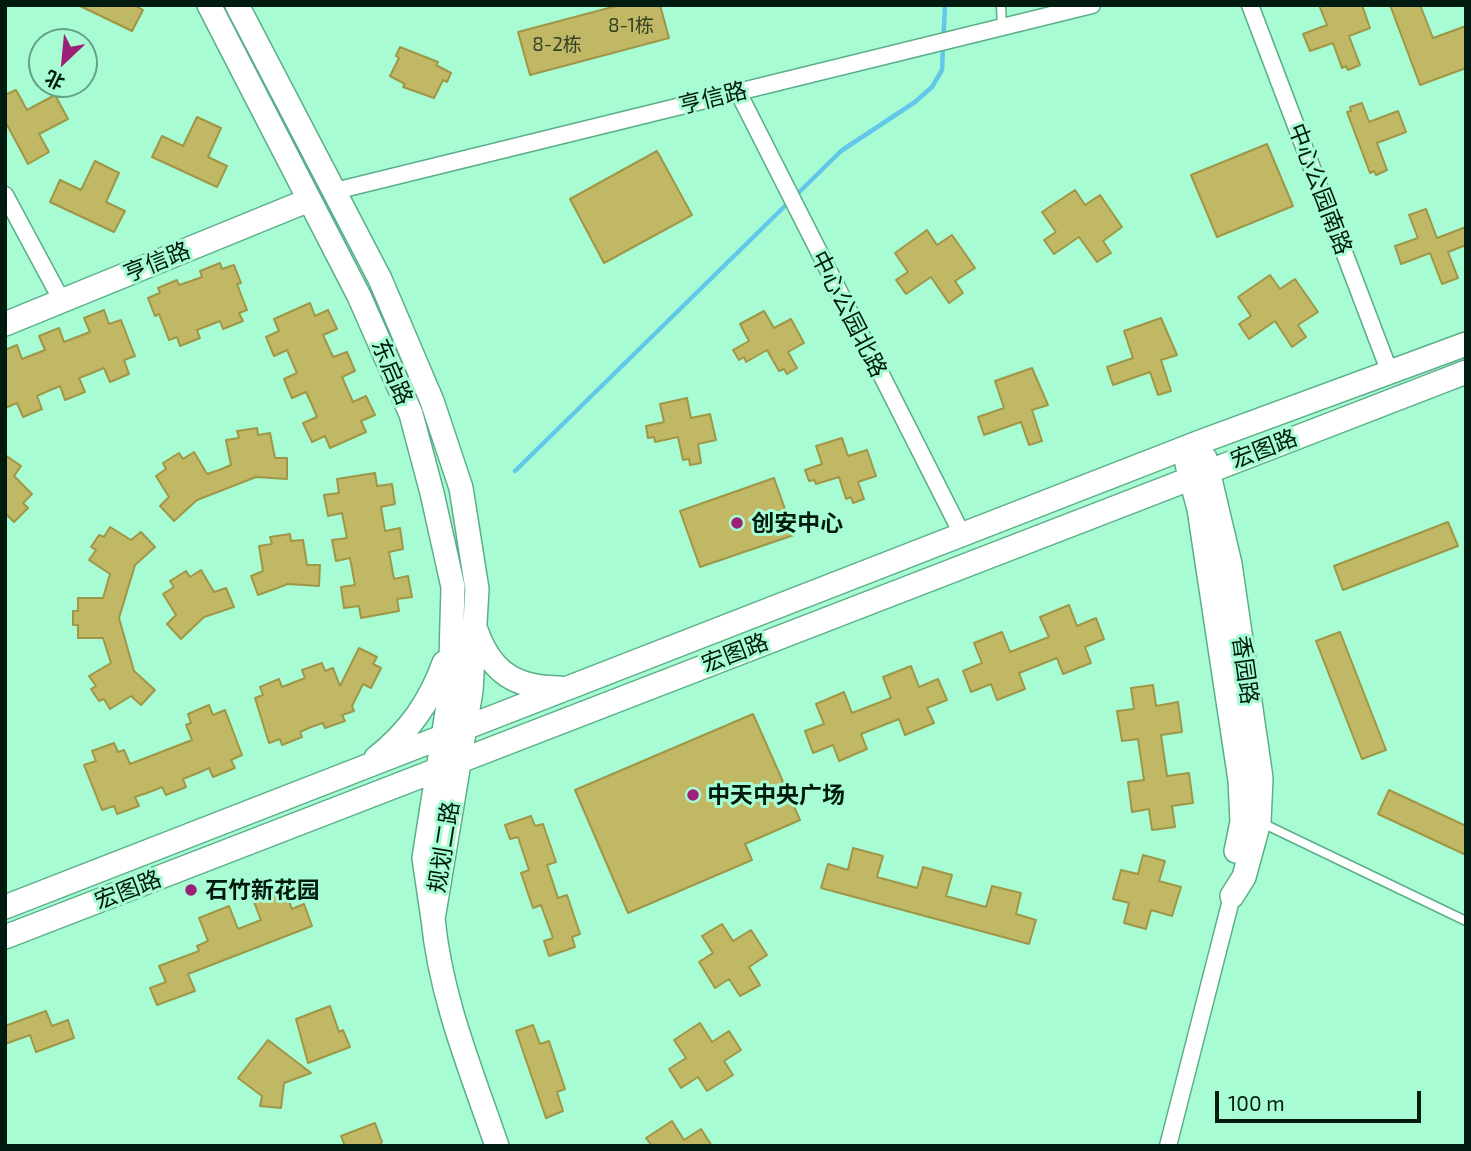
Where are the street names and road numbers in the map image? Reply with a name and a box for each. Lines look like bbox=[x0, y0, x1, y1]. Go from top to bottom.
street label: 亨信路 bbox=[676, 76, 750, 120]
street label: 中心公园南路 bbox=[1282, 120, 1358, 258]
street label: 亨信路 bbox=[120, 236, 194, 288]
street label: 中心公园北路 bbox=[805, 246, 893, 382]
street label: 东启路 bbox=[366, 335, 418, 409]
street label: 宏图路 bbox=[1227, 424, 1301, 474]
street label: 宏图路 bbox=[698, 628, 772, 678]
street label: 香园路 bbox=[1227, 634, 1263, 706]
street label: 规划二路 bbox=[423, 799, 465, 895]
street label: 宏图路 bbox=[91, 865, 165, 915]

